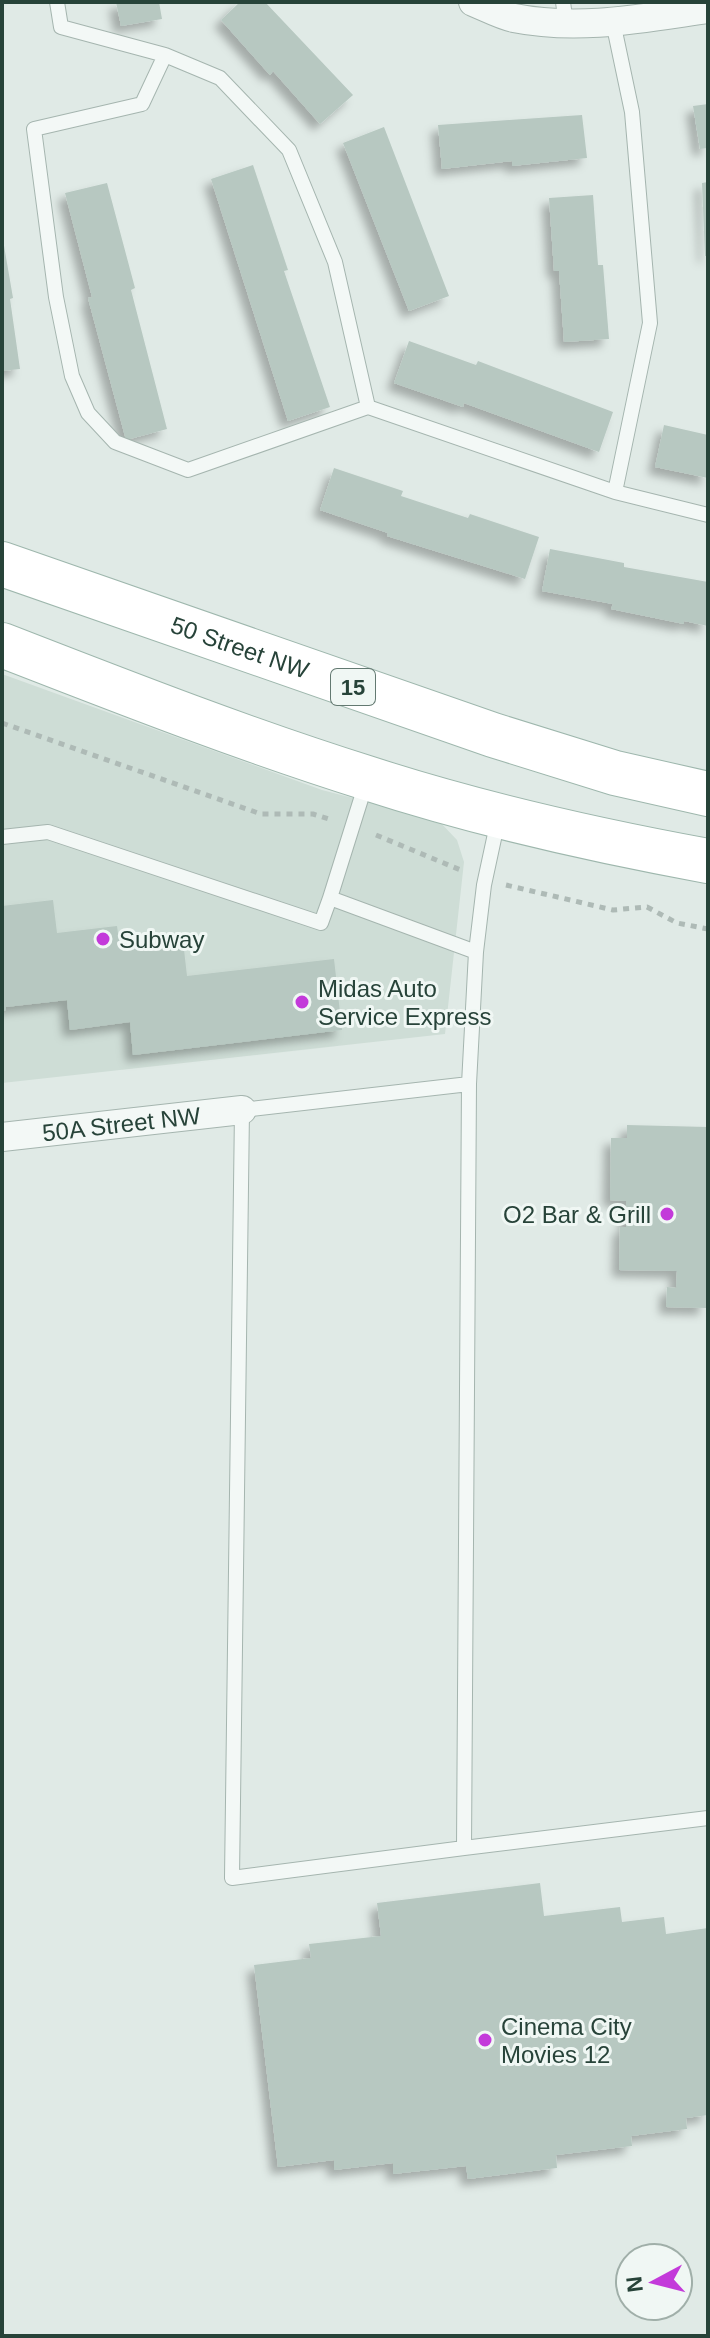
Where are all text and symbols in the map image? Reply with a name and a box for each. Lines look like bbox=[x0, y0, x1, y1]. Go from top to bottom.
street label: 50 Street NW bbox=[167, 610, 313, 683]
road number: 15 bbox=[331, 669, 375, 705]
place label: Subway bbox=[119, 926, 204, 953]
marker: Subway bbox=[94, 930, 112, 948]
place label: Midas Auto Service Express bbox=[318, 975, 491, 1030]
marker: Midas Auto Service Express bbox=[293, 993, 311, 1011]
street label: 50A Street NW bbox=[41, 1101, 202, 1146]
place label: O2 Bar & Grill bbox=[503, 1201, 651, 1228]
marker: O2 Bar & Grill bbox=[658, 1205, 676, 1223]
place label: Cinema City Movies 12 bbox=[501, 2013, 632, 2068]
marker: Cinema City Movies 12 bbox=[476, 2031, 494, 2049]
north arrow bbox=[614, 2242, 694, 2322]
text: N bbox=[621, 2275, 648, 2294]

